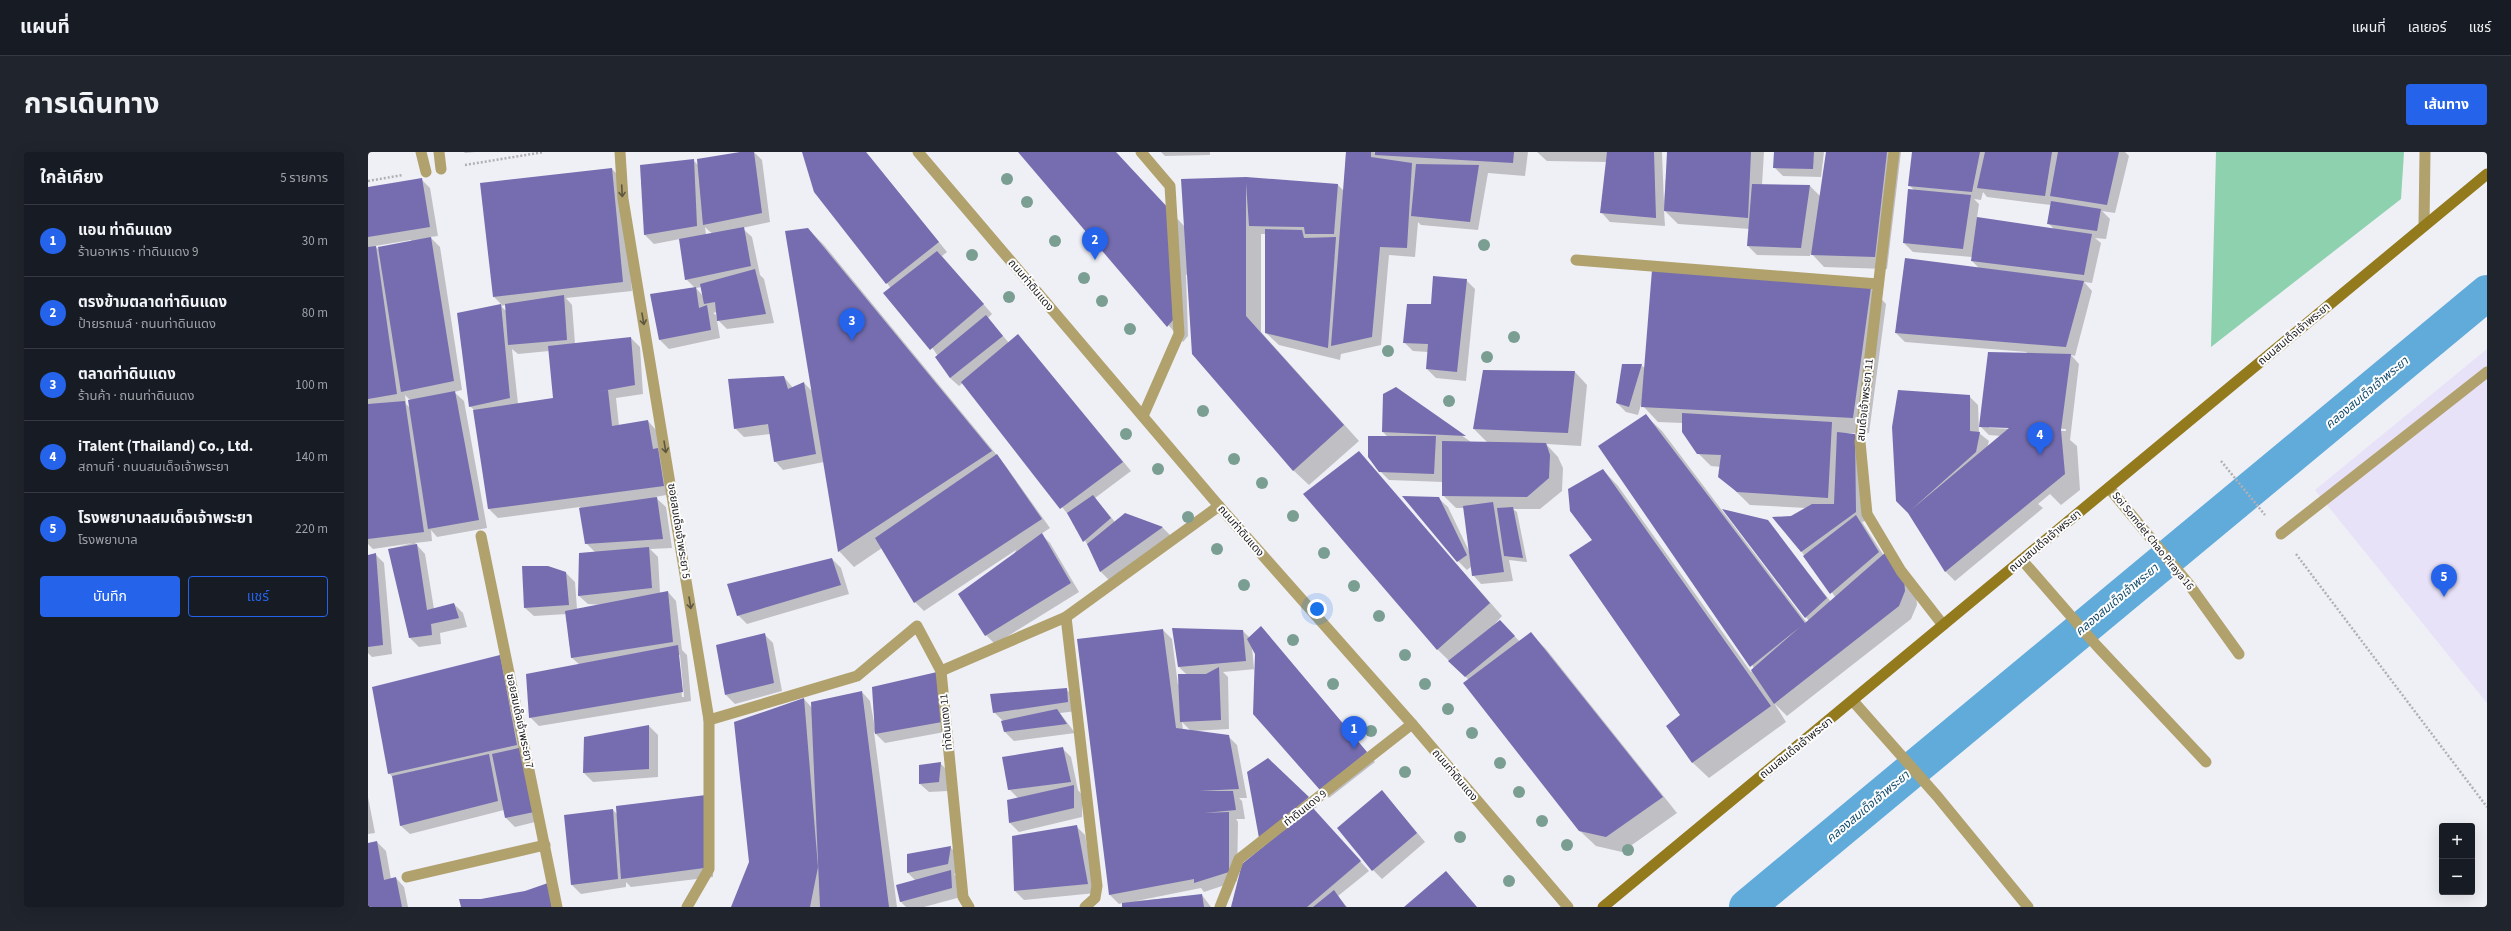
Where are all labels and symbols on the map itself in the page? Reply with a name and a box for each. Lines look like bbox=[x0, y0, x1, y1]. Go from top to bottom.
one-way arrow bbox=[619, 184, 626, 197]
pin: 2 bbox=[1082, 227, 1108, 260]
street label: ถนนท่าดินแดง bbox=[1005, 256, 1057, 314]
street label: ถนนสมเด็จเจ้าพระยา bbox=[2255, 299, 2333, 369]
pin: 3 bbox=[839, 308, 865, 341]
one-way arrow bbox=[639, 312, 647, 325]
water label: คลองสมเด็จเจ้าพระยา bbox=[2322, 352, 2413, 433]
street label: สมเด็จเจ้าพระยา 11 bbox=[1853, 358, 1877, 442]
pin: 4 bbox=[2027, 422, 2053, 455]
one-way arrow bbox=[661, 440, 669, 453]
street label: ซอยสมเด็จเจ้าพระยา 5 bbox=[664, 482, 694, 580]
street label: Soi Somdet Chao Piraya 16 bbox=[2109, 489, 2198, 594]
street label: ถนนท่าดินแดง bbox=[1214, 502, 1268, 560]
street label: ถนนสมเด็จเจ้าพระยา bbox=[2006, 506, 2084, 576]
water label: คลองสมเด็จเจ้าพระยา bbox=[2072, 559, 2163, 640]
pin: 5 bbox=[2431, 564, 2457, 597]
one-way arrow bbox=[686, 596, 694, 609]
your location bbox=[1307, 599, 1327, 619]
street label: ซอยสมเด็จเจ้าพระยา 7 bbox=[503, 672, 537, 770]
street label: ท่าดินแดง 11 bbox=[936, 693, 956, 751]
street label: ถนนสมเด็จเจ้าพระยา bbox=[1756, 714, 1836, 782]
pin: 1 bbox=[1341, 716, 1367, 749]
street label: ถนนท่าดินแดง bbox=[1429, 746, 1481, 804]
water label: คลองสมเด็จเจ้าพระยา bbox=[1823, 766, 1914, 847]
street label: ท่าดินแดง 9 bbox=[1280, 786, 1330, 830]

